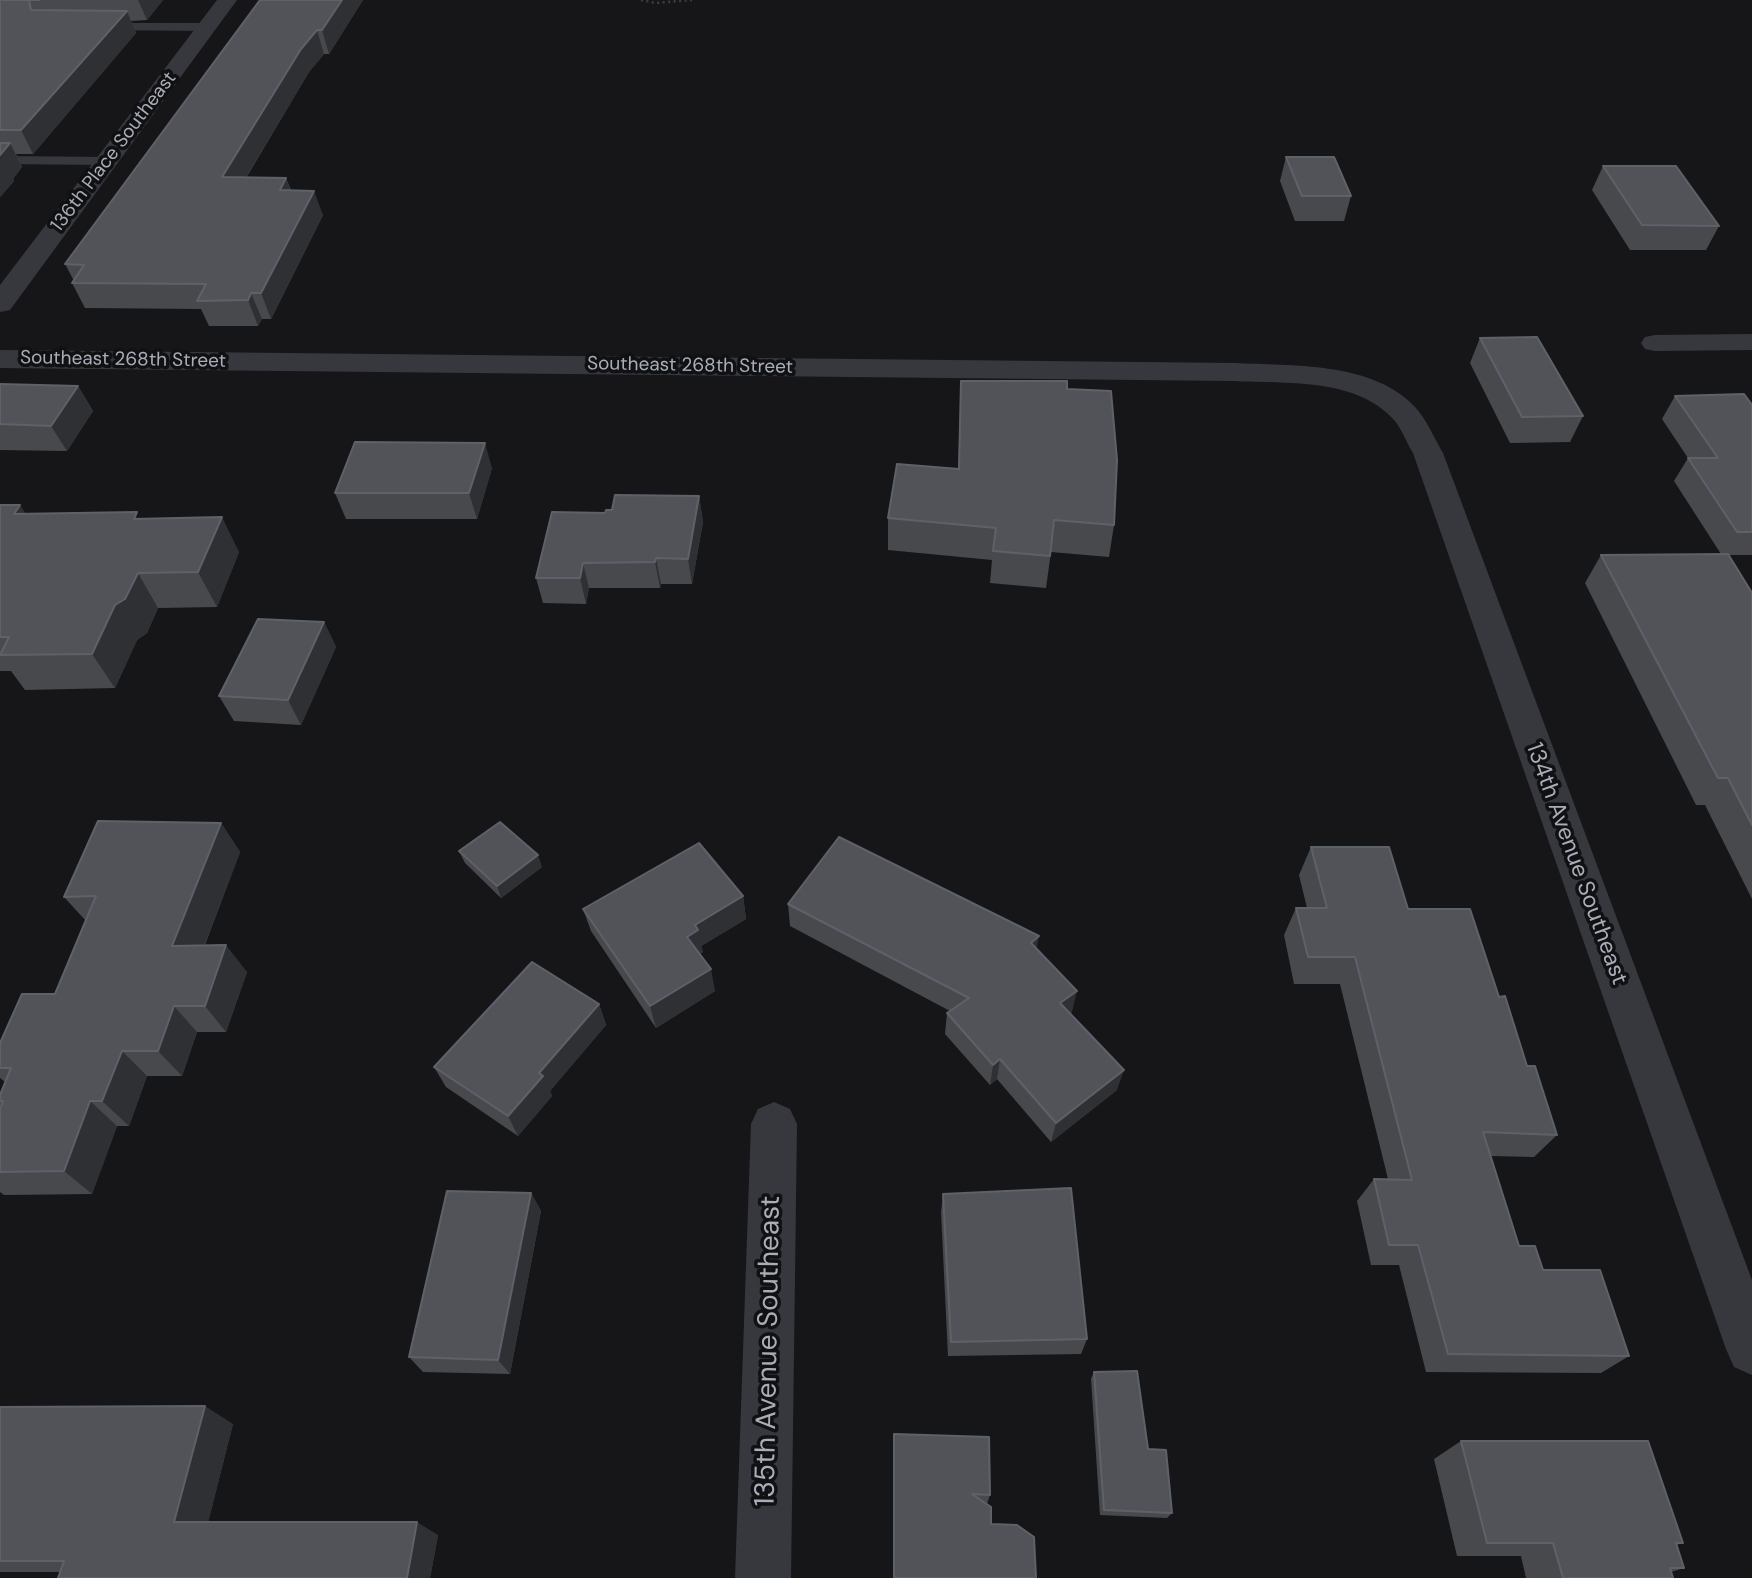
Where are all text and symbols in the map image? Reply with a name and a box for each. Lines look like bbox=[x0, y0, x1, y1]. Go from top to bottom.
street label: 136th Place Southeast bbox=[46, 68, 182, 236]
street label: Southeast 268th Street bbox=[20, 347, 226, 373]
street label: Southeast 268th Street bbox=[587, 353, 793, 379]
street label: 134th Avenue Southeast bbox=[1519, 739, 1633, 989]
street label: 135th Avenue Southeast bbox=[749, 1195, 789, 1507]

